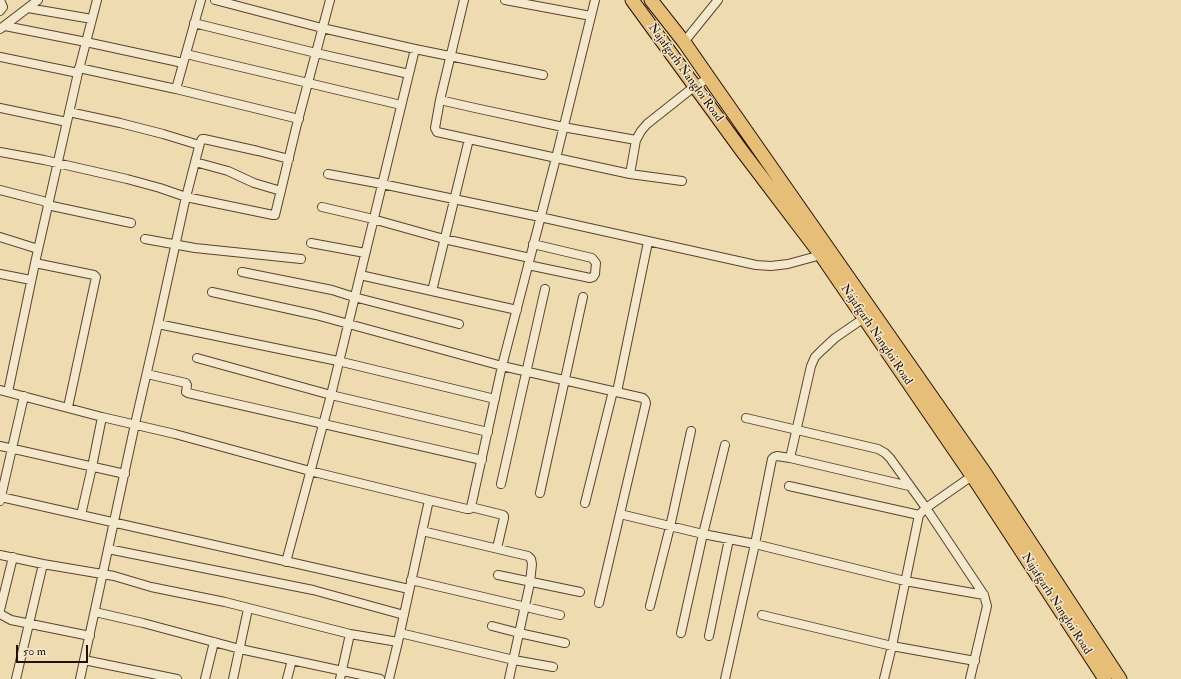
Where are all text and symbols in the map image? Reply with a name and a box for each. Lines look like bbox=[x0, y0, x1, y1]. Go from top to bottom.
street label: Najafgarh Nangloi Road bbox=[644, 21, 726, 125]
street label: Najafgarh Nangloi Road bbox=[837, 282, 915, 388]
street label: Najafgarh Nangloi Road bbox=[1018, 551, 1094, 657]
scale bar bbox=[18, 637, 90, 663]
text: 50 m bbox=[23, 644, 46, 659]

